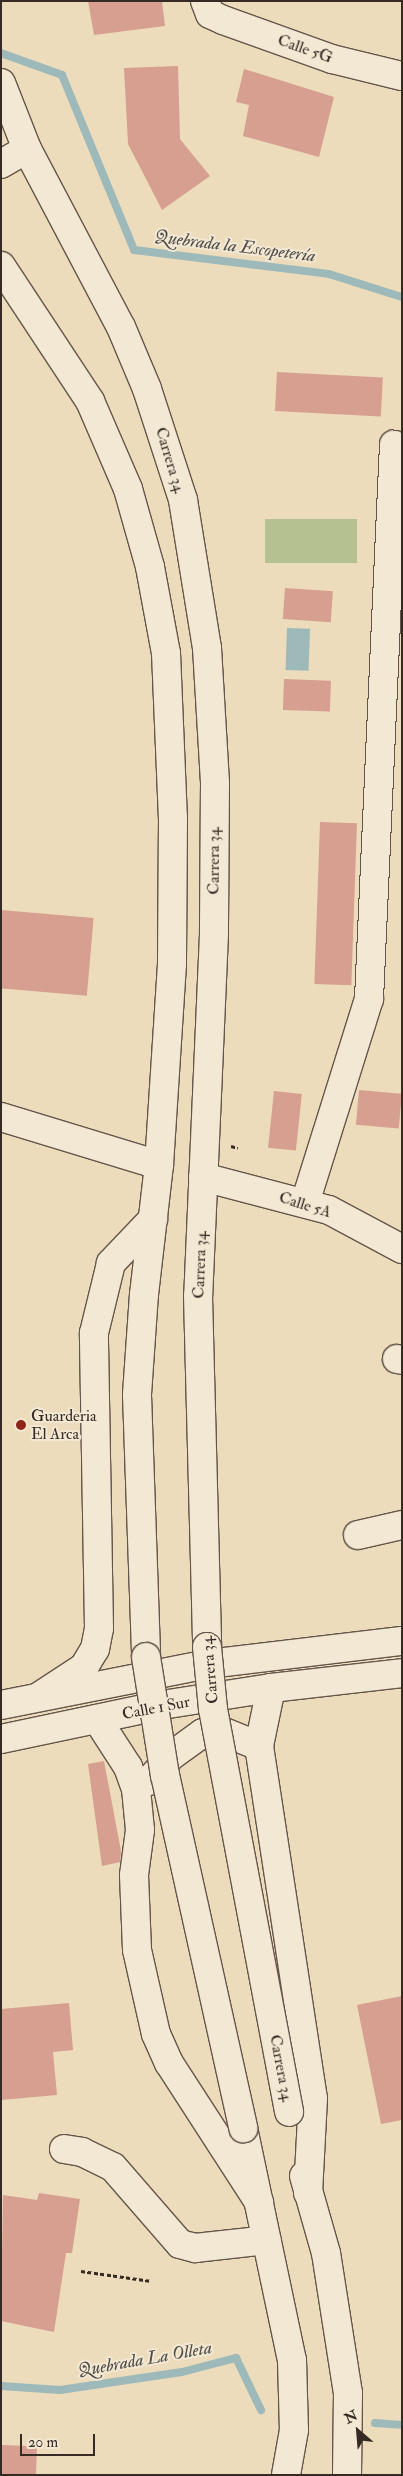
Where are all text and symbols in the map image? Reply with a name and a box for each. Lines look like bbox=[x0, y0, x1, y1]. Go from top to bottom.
street label: Calle 5G bbox=[275, 31, 335, 67]
water label: Quebrada la Escopetería bbox=[153, 226, 317, 268]
street label: Carrera 34 bbox=[151, 425, 189, 495]
street label: Carrera 34 bbox=[204, 827, 224, 895]
street label: Calle 5A bbox=[277, 1188, 333, 1222]
street label: Carrera 34 bbox=[189, 1231, 211, 1299]
place label: Guarderia El Arca bbox=[31, 1406, 97, 1444]
marker: Guarderia El Arca bbox=[15, 1419, 27, 1431]
street label: Carrera 34 bbox=[197, 1636, 223, 1704]
street label: Calle 1 Sur bbox=[121, 1692, 191, 1724]
street label: Carrera 34 bbox=[265, 2033, 297, 2103]
water label: Quebrada La Olleta bbox=[76, 2338, 214, 2382]
north arrow bbox=[333, 2406, 383, 2456]
text: N bbox=[342, 2407, 360, 2428]
scale bar bbox=[22, 2424, 98, 2456]
text: 20 m bbox=[28, 2433, 58, 2452]

